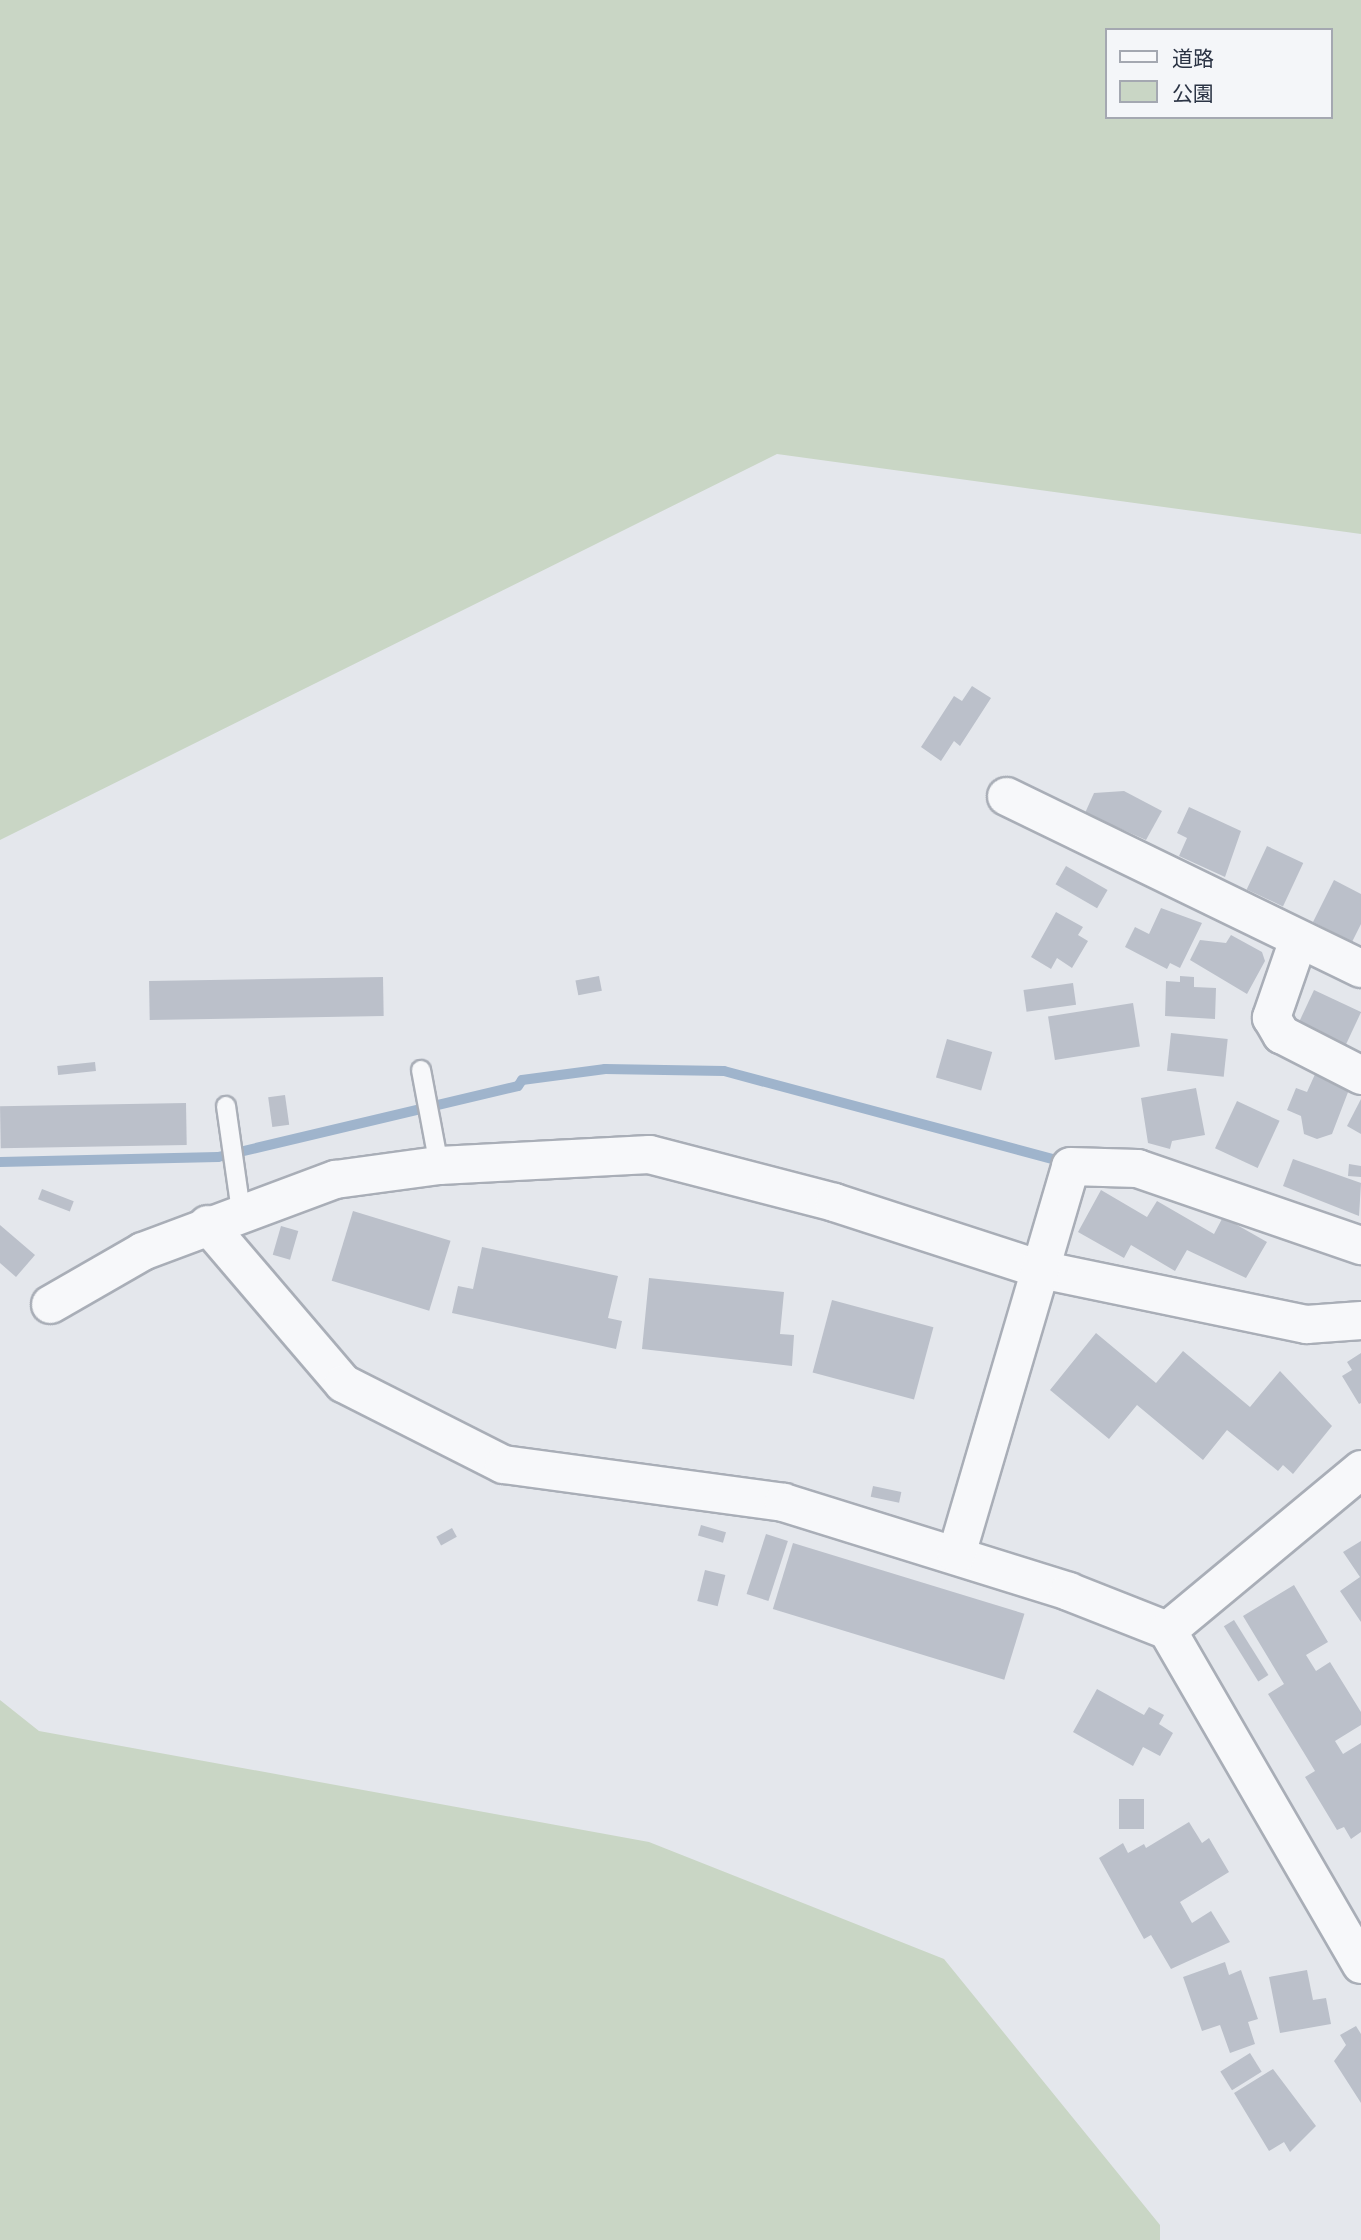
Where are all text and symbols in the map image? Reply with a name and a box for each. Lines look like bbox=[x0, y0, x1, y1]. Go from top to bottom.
legend bbox=[1106, 28, 1333, 119]
text: 道路 bbox=[1172, 44, 1214, 72]
text: 公園 bbox=[1172, 79, 1214, 107]

